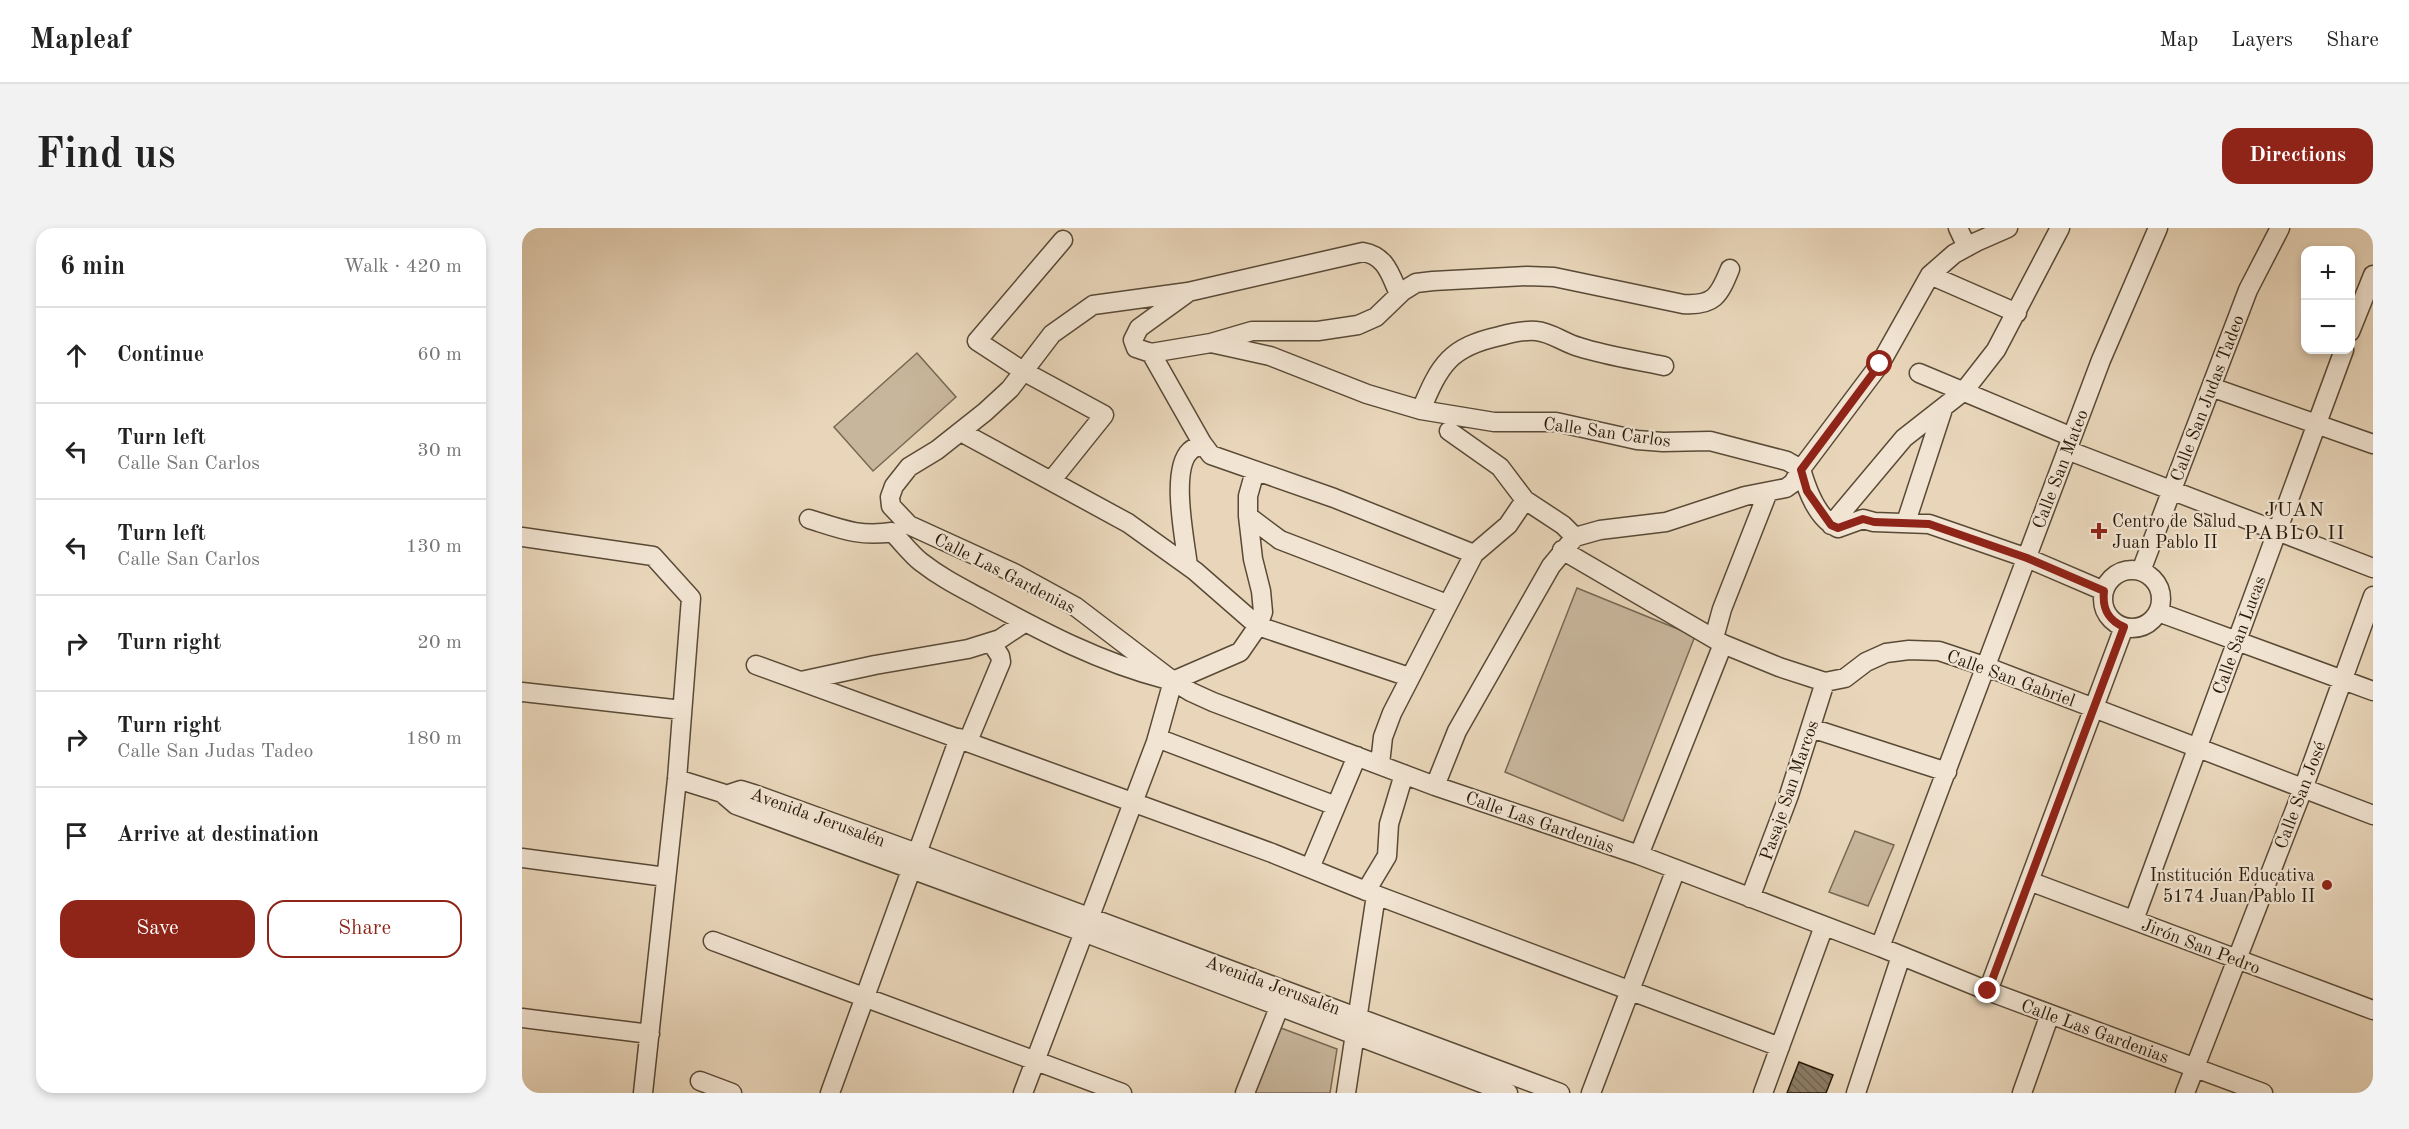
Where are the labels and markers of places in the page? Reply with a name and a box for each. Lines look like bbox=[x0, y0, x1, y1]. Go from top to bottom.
place label: Centro de Salud Juan Pablo II bbox=[2112, 513, 2236, 552]
marker: Centro de Salud Juan Pablo II bbox=[2090, 522, 2108, 540]
place label: Institución Educativa 5174 Juan Pablo II bbox=[2150, 867, 2315, 906]
marker: Institución Educativa 5174 Juan Pablo II bbox=[2320, 878, 2334, 892]

